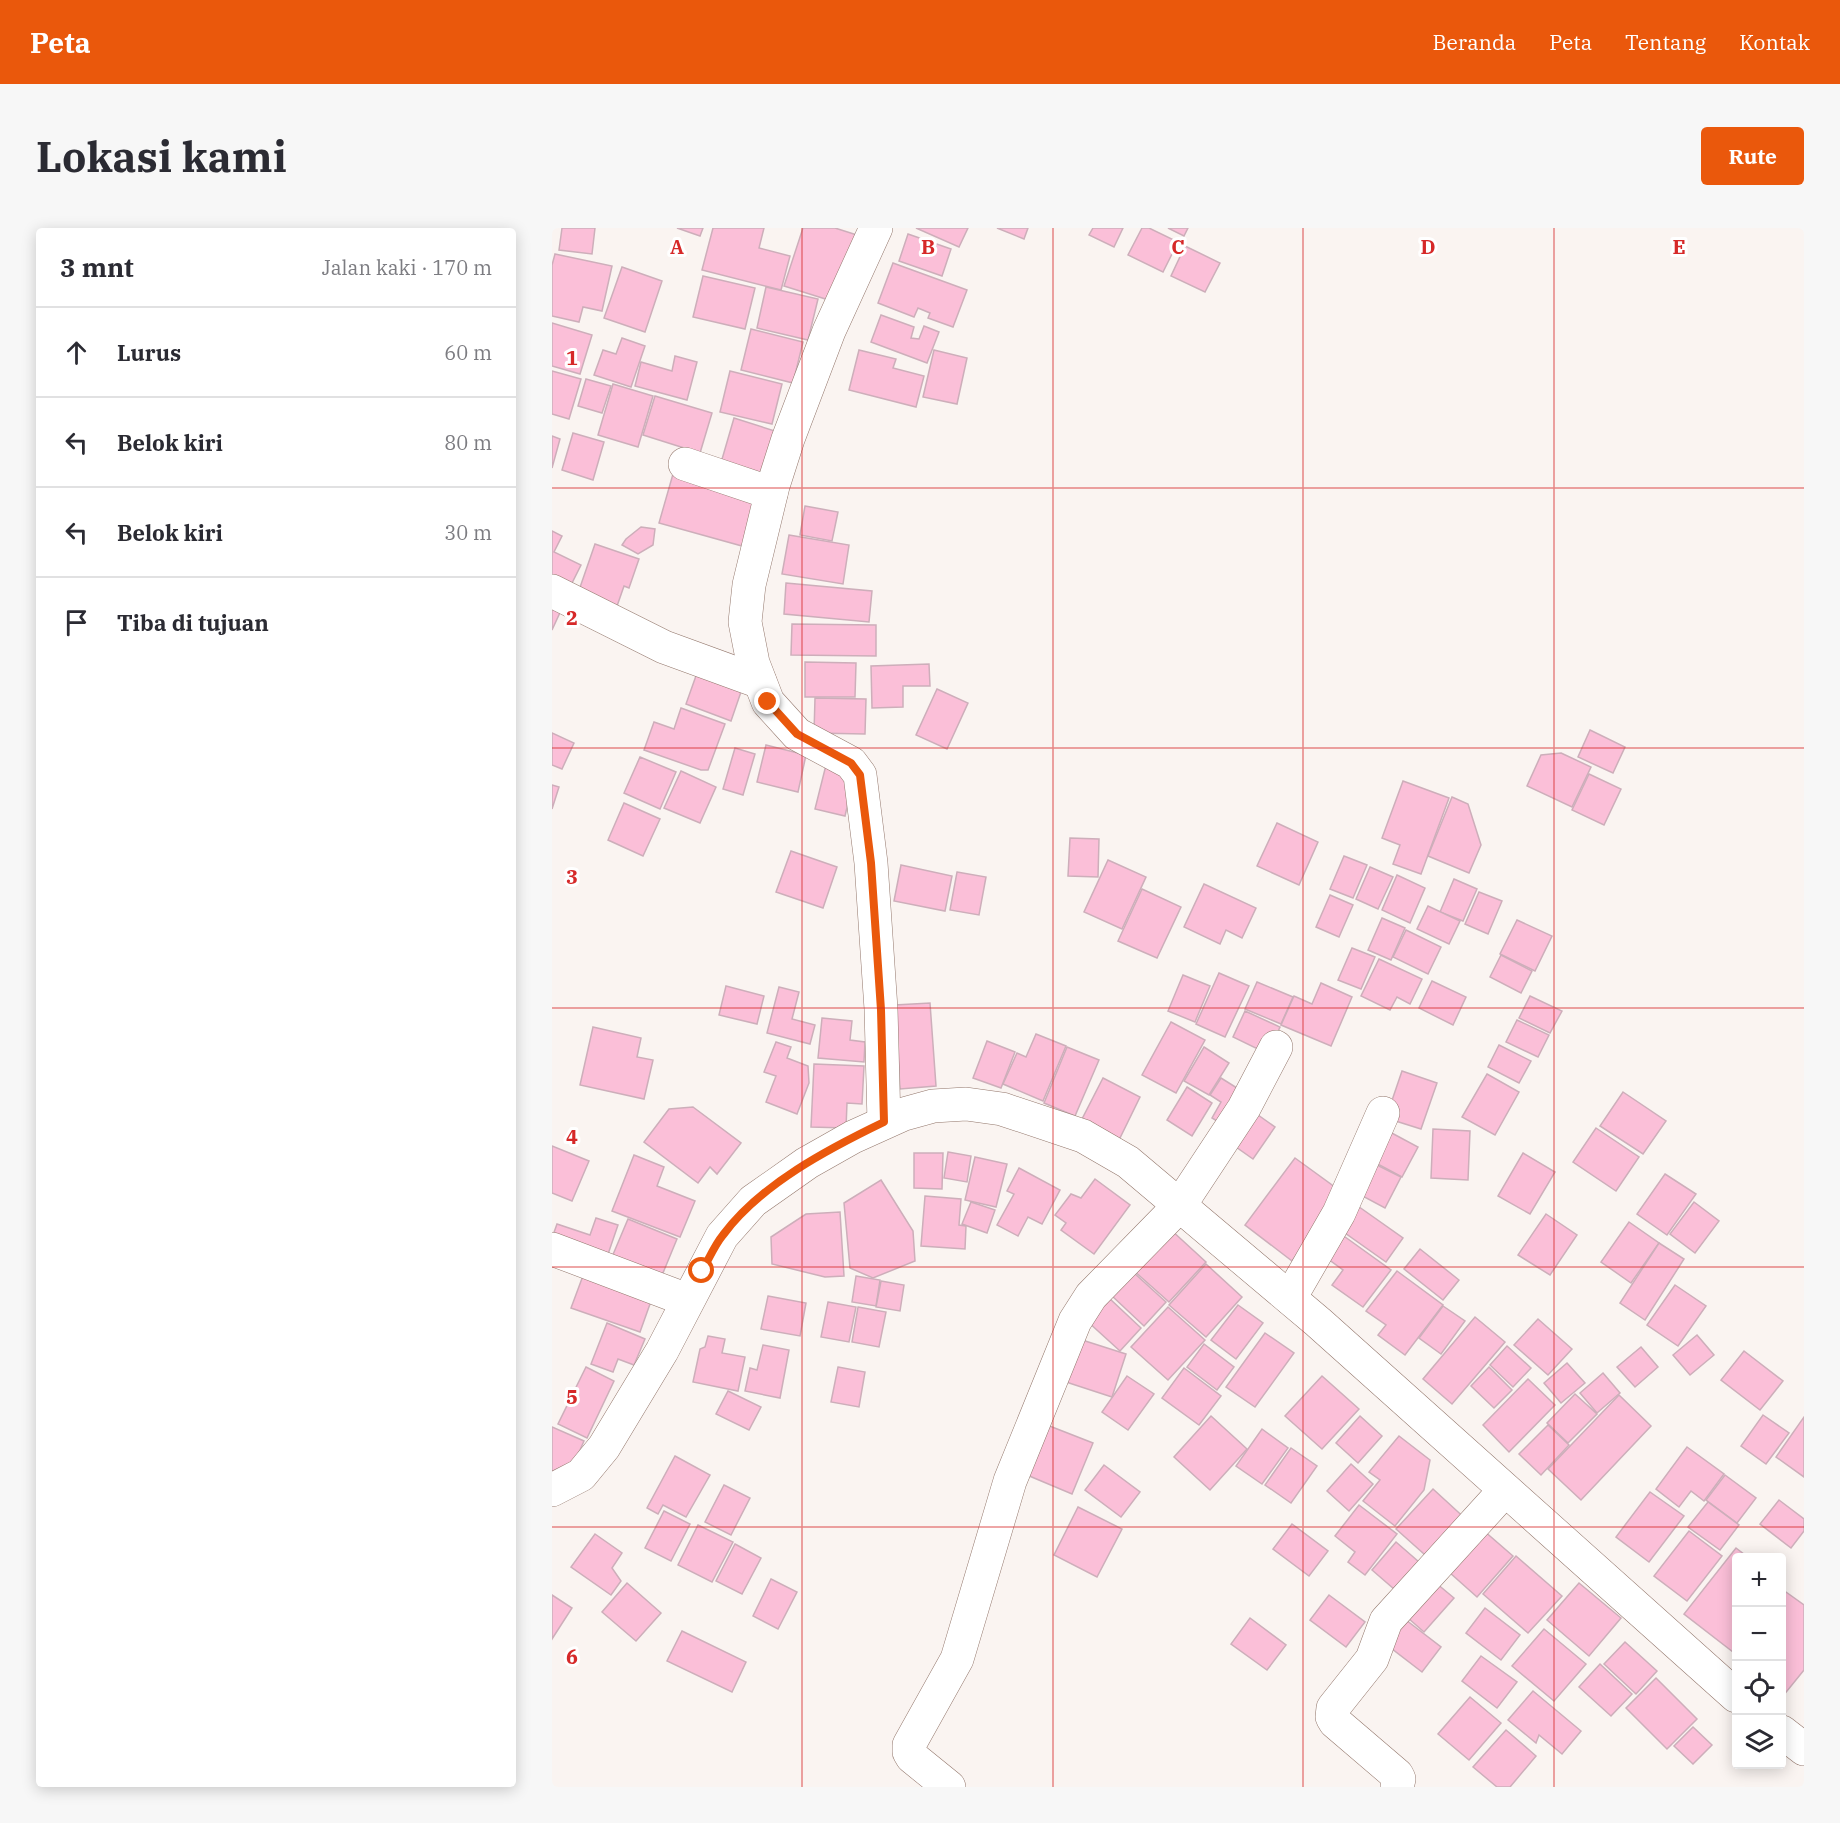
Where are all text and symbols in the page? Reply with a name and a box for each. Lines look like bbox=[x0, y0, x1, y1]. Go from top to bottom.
text: Peta bbox=[30, 24, 91, 61]
text: Beranda bbox=[1433, 28, 1516, 56]
text: Peta bbox=[1549, 28, 1592, 56]
text: Tentang bbox=[1625, 28, 1706, 56]
text: Kontak bbox=[1739, 28, 1810, 56]
button: Rute bbox=[1701, 127, 1804, 185]
text: Lokasi kami bbox=[36, 129, 287, 184]
text: A bbox=[670, 233, 684, 260]
text: B bbox=[921, 233, 935, 260]
text: C bbox=[1171, 233, 1185, 260]
text: D bbox=[1420, 233, 1436, 260]
text: E bbox=[1672, 233, 1686, 260]
text: 3 mnt bbox=[60, 250, 134, 284]
text: Jalan kaki · 170 m bbox=[322, 254, 492, 281]
icon: ahead bbox=[60, 336, 93, 369]
text: Lurus bbox=[117, 338, 181, 367]
text: 60 m bbox=[444, 339, 492, 366]
text: 1 bbox=[566, 344, 578, 371]
icon: left bbox=[60, 426, 93, 459]
text: Belok kiri bbox=[117, 428, 223, 457]
text: 80 m bbox=[444, 429, 492, 456]
icon: left bbox=[60, 516, 93, 549]
text: Belok kiri bbox=[117, 518, 223, 547]
text: 30 m bbox=[444, 519, 492, 546]
text: 2 bbox=[566, 604, 578, 631]
icon: arrive bbox=[60, 606, 93, 639]
text: Tiba di tujuan bbox=[117, 608, 269, 637]
route end bbox=[754, 688, 780, 714]
text: 3 bbox=[566, 863, 578, 890]
text: 4 bbox=[566, 1123, 578, 1150]
route start bbox=[688, 1257, 714, 1283]
text: 5 bbox=[566, 1383, 578, 1410]
map controls bbox=[1732, 1553, 1786, 1769]
button: + bbox=[1732, 1553, 1786, 1607]
button: − bbox=[1732, 1607, 1786, 1661]
text: 6 bbox=[566, 1643, 578, 1670]
button: locate bbox=[1732, 1661, 1786, 1715]
button: layers bbox=[1732, 1715, 1786, 1769]

